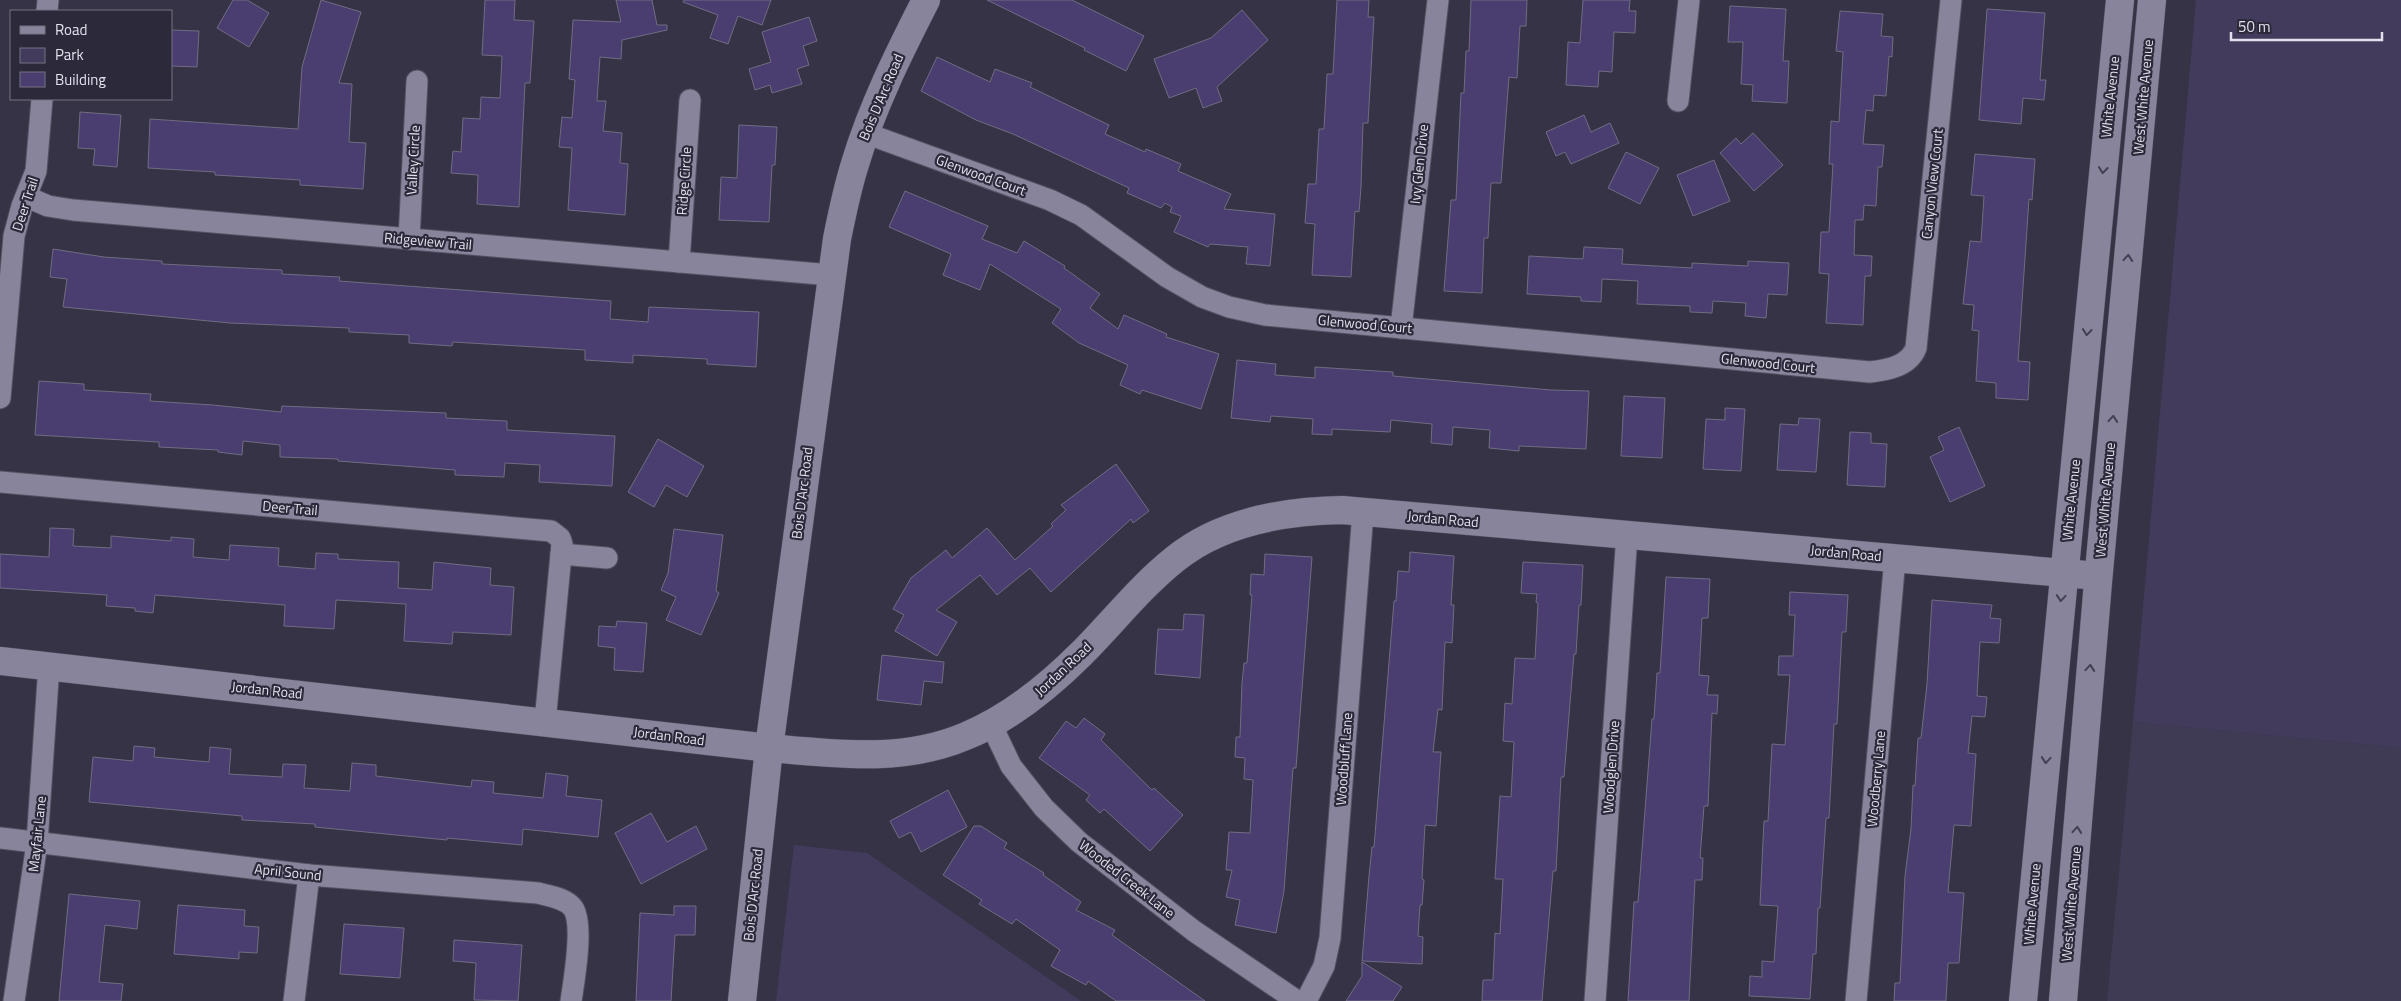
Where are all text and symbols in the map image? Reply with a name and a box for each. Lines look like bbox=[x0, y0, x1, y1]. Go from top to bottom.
legend bbox=[10, 10, 172, 100]
scale bar bbox=[2231, 10, 2382, 42]
text: 50 m bbox=[2238, 15, 2271, 38]
text: Road bbox=[55, 18, 87, 41]
street label: West White Avenue bbox=[2127, 38, 2158, 155]
text: Park bbox=[55, 43, 84, 66]
street label: Bois D'Arc Road bbox=[853, 50, 908, 144]
street label: White Avenue bbox=[2095, 55, 2124, 139]
text: Building bbox=[55, 68, 106, 91]
street label: Ivy Glen Drive bbox=[1404, 123, 1433, 205]
street label: Valley Circle bbox=[400, 125, 425, 195]
street label: Canyon View Court bbox=[1915, 128, 1948, 240]
street label: Ridge Circle bbox=[671, 146, 696, 216]
street label: Glenwood Court bbox=[933, 149, 1029, 201]
one-way arrow bbox=[2098, 167, 2109, 175]
street label: Deer Trail bbox=[6, 174, 43, 233]
street label: Ridgeview Trail bbox=[383, 226, 473, 255]
one-way arrow bbox=[2122, 253, 2133, 261]
street label: Glenwood Court bbox=[1317, 309, 1413, 338]
one-way arrow bbox=[2082, 328, 2093, 336]
street label: Glenwood Court bbox=[1720, 347, 1816, 378]
one-way arrow bbox=[2107, 415, 2118, 423]
street label: West White Avenue bbox=[2089, 441, 2120, 558]
street label: Bois D'Arc Road bbox=[785, 446, 818, 540]
street label: White Avenue bbox=[2056, 458, 2085, 542]
street label: Deer Trail bbox=[262, 495, 319, 520]
street label: Jordan Road bbox=[1407, 505, 1480, 532]
street label: Jordan Road bbox=[1810, 539, 1883, 566]
one-way arrow bbox=[2056, 595, 2067, 603]
street label: Jordan Road bbox=[1029, 637, 1096, 701]
one-way arrow bbox=[2085, 664, 2096, 672]
street label: Jordan Road bbox=[230, 675, 304, 704]
street label: Woodbluff Lane bbox=[1330, 712, 1357, 806]
street label: Woodglen Drive bbox=[1597, 720, 1624, 814]
street label: Jordan Road bbox=[632, 721, 706, 750]
street label: Woodberry Lane bbox=[1861, 730, 1890, 828]
one-way arrow bbox=[2041, 756, 2052, 764]
street label: Mayfair Lane bbox=[22, 795, 51, 873]
one-way arrow bbox=[2071, 826, 2082, 834]
street label: Wooded Creek Lane bbox=[1075, 835, 1180, 923]
street label: West White Avenue bbox=[2055, 845, 2086, 962]
street label: Bois D'Arc Road bbox=[737, 848, 768, 942]
street label: April Sound bbox=[253, 858, 323, 885]
street label: White Avenue bbox=[2017, 862, 2046, 946]

